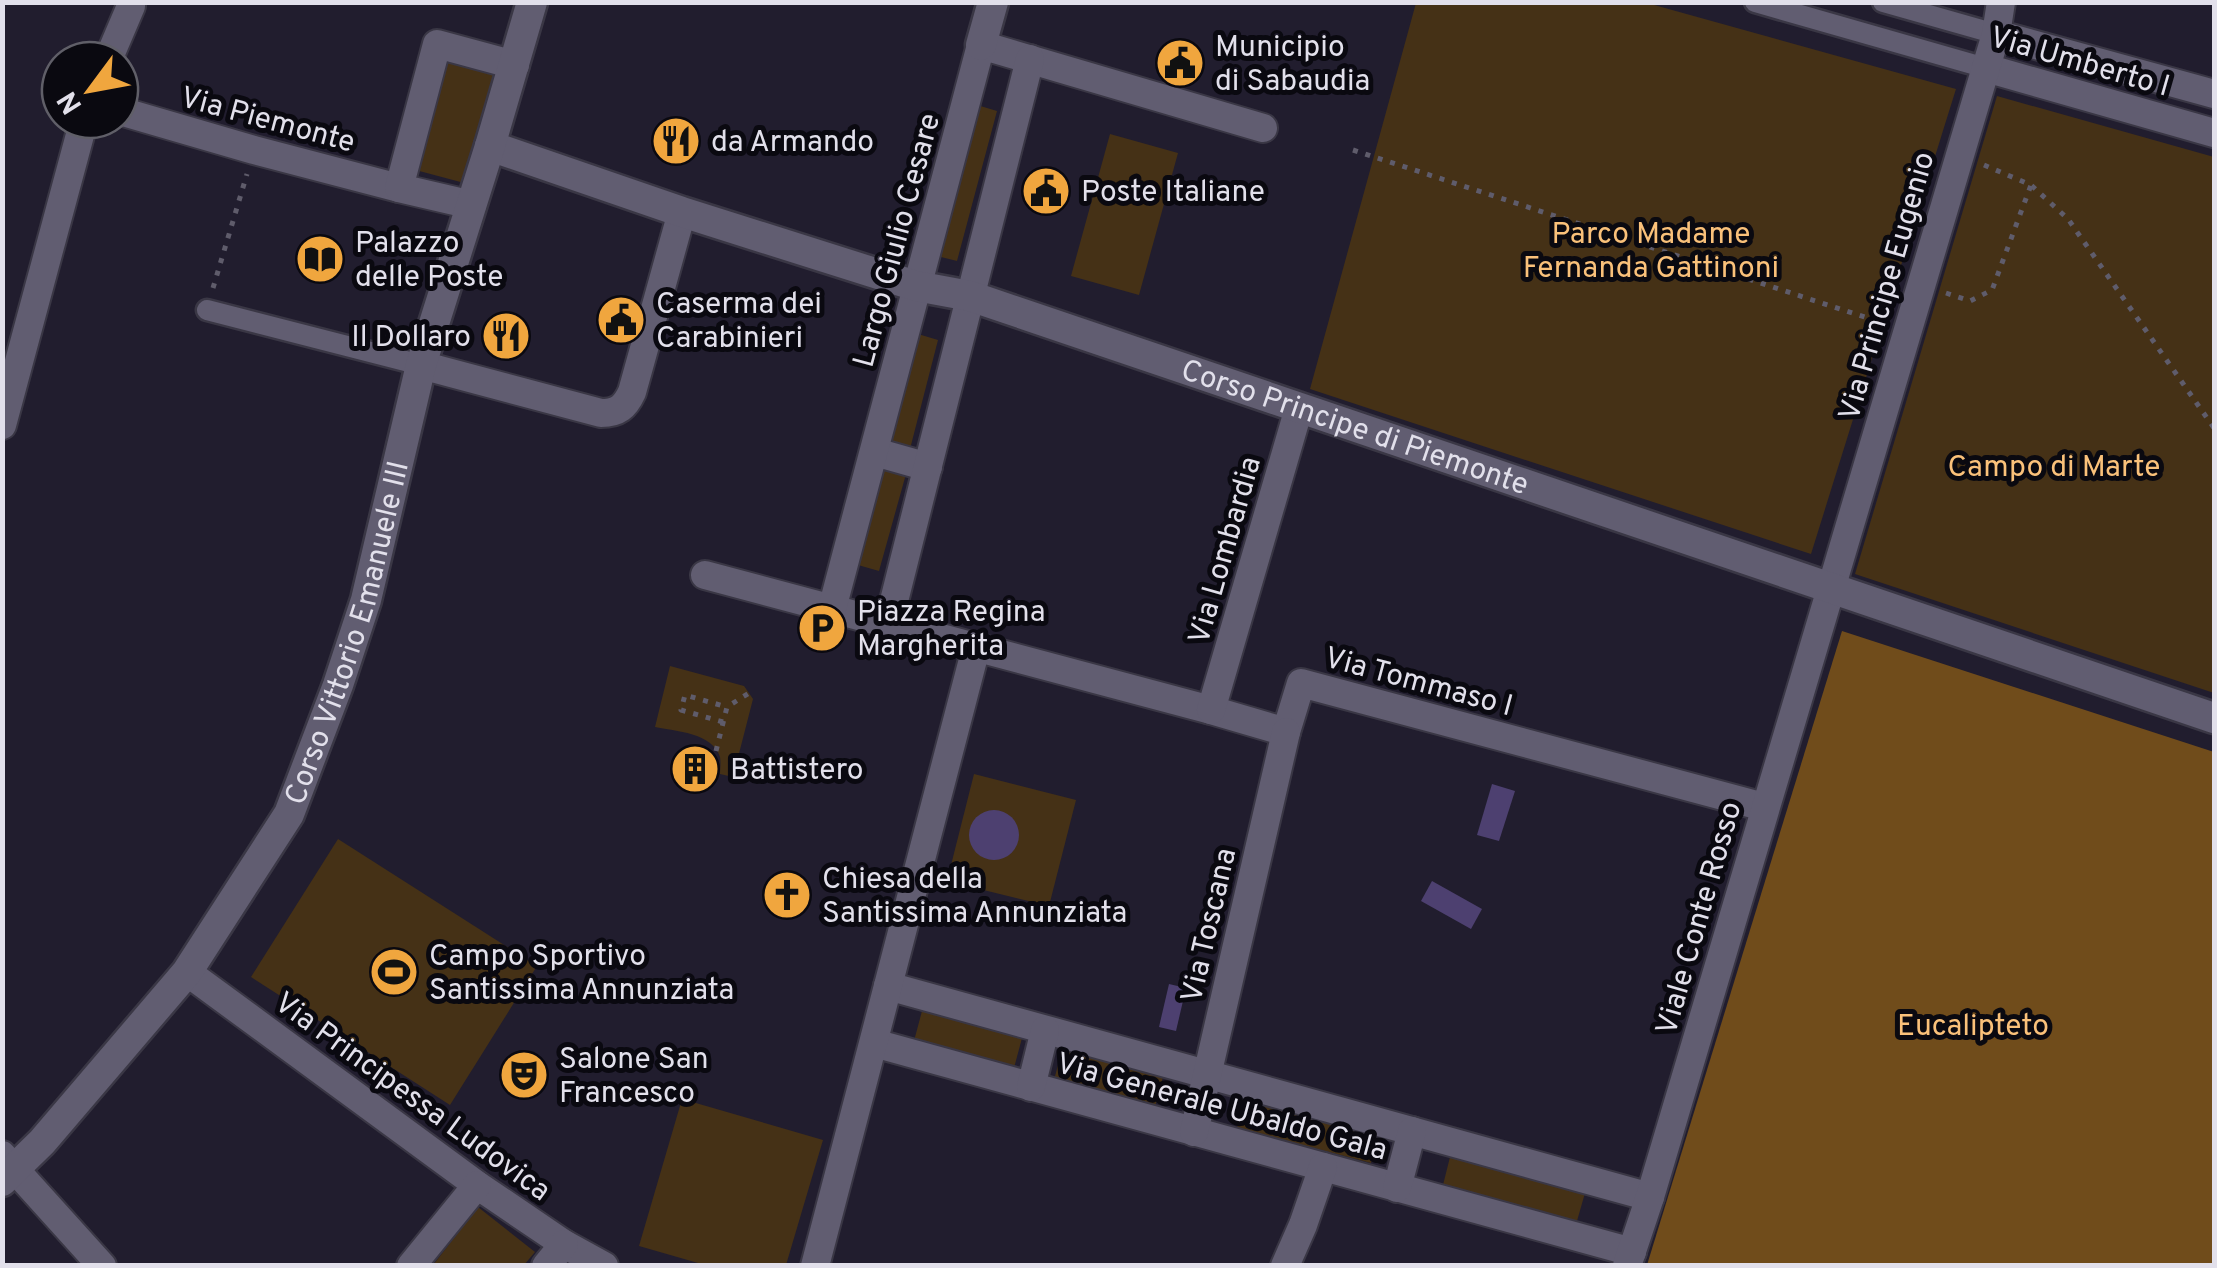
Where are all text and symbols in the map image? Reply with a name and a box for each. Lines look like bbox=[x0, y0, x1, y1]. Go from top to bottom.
street label: Via Umberto I bbox=[1985, 20, 2173, 107]
place label: Municipio di Sabaudia bbox=[1215, 30, 1370, 101]
public building icon: Municipio di Sabaudia bbox=[1154, 37, 1206, 89]
north arrow bbox=[40, 40, 140, 140]
street label: Via Piemonte bbox=[176, 80, 359, 162]
text: N bbox=[51, 84, 92, 120]
street label: Largo Giulio Cesare bbox=[847, 110, 950, 372]
restaurant icon: da Armando bbox=[650, 115, 702, 167]
place label: da Armando bbox=[711, 125, 874, 162]
street label: Via Principe Eugenio bbox=[1832, 148, 1944, 425]
public building icon: Poste Italiane bbox=[1020, 165, 1072, 217]
place label: Poste Italiane bbox=[1081, 175, 1265, 212]
park label: Parco Madame Fernanda Gattinoni bbox=[1523, 217, 1779, 288]
place label: Palazzo delle Poste bbox=[355, 226, 503, 297]
library icon: Palazzo delle Poste bbox=[294, 233, 346, 285]
place label: Caserma dei Carabinieri bbox=[656, 287, 822, 358]
public building icon: Caserma dei Carabinieri bbox=[595, 294, 647, 346]
restaurant icon: Il Dollaro bbox=[480, 310, 532, 362]
place label: Il Dollaro bbox=[351, 320, 471, 357]
street label: Corso Principe di Piemonte bbox=[1176, 353, 1533, 505]
park label: Campo di Marte bbox=[1948, 450, 2160, 487]
street label: Via Lombardia bbox=[1182, 453, 1271, 649]
street label: Corso Vittorio Emanuele III bbox=[278, 458, 419, 811]
place label: Piazza Regina Margherita bbox=[857, 595, 1046, 666]
parking icon: Piazza Regina Margherita bbox=[796, 602, 848, 654]
street label: Via Tommaso I bbox=[1320, 641, 1517, 726]
building icon: Battistero bbox=[669, 743, 721, 795]
place label: Battistero bbox=[730, 753, 863, 790]
street label: Viale Conte Rosso bbox=[1649, 798, 1751, 1040]
street label: Via Toscana bbox=[1175, 845, 1246, 1006]
place label: Chiesa della Santissima Annunziata bbox=[822, 862, 1127, 933]
church icon: Chiesa della Santissima Annunziata bbox=[761, 869, 813, 921]
place label: Campo Sportivo Santissima Annunziata bbox=[429, 939, 734, 1010]
sports icon: Campo Sportivo Santissima Annunziata bbox=[368, 946, 420, 998]
street label: Via Principessa Ludovica bbox=[266, 985, 557, 1211]
park label: Eucalipteto bbox=[1897, 1009, 2049, 1046]
place label: Salone San Francesco bbox=[559, 1042, 709, 1113]
street label: Via Generale Ubaldo Gala bbox=[1052, 1046, 1391, 1170]
theatre icon: Salone San Francesco bbox=[498, 1049, 550, 1101]

